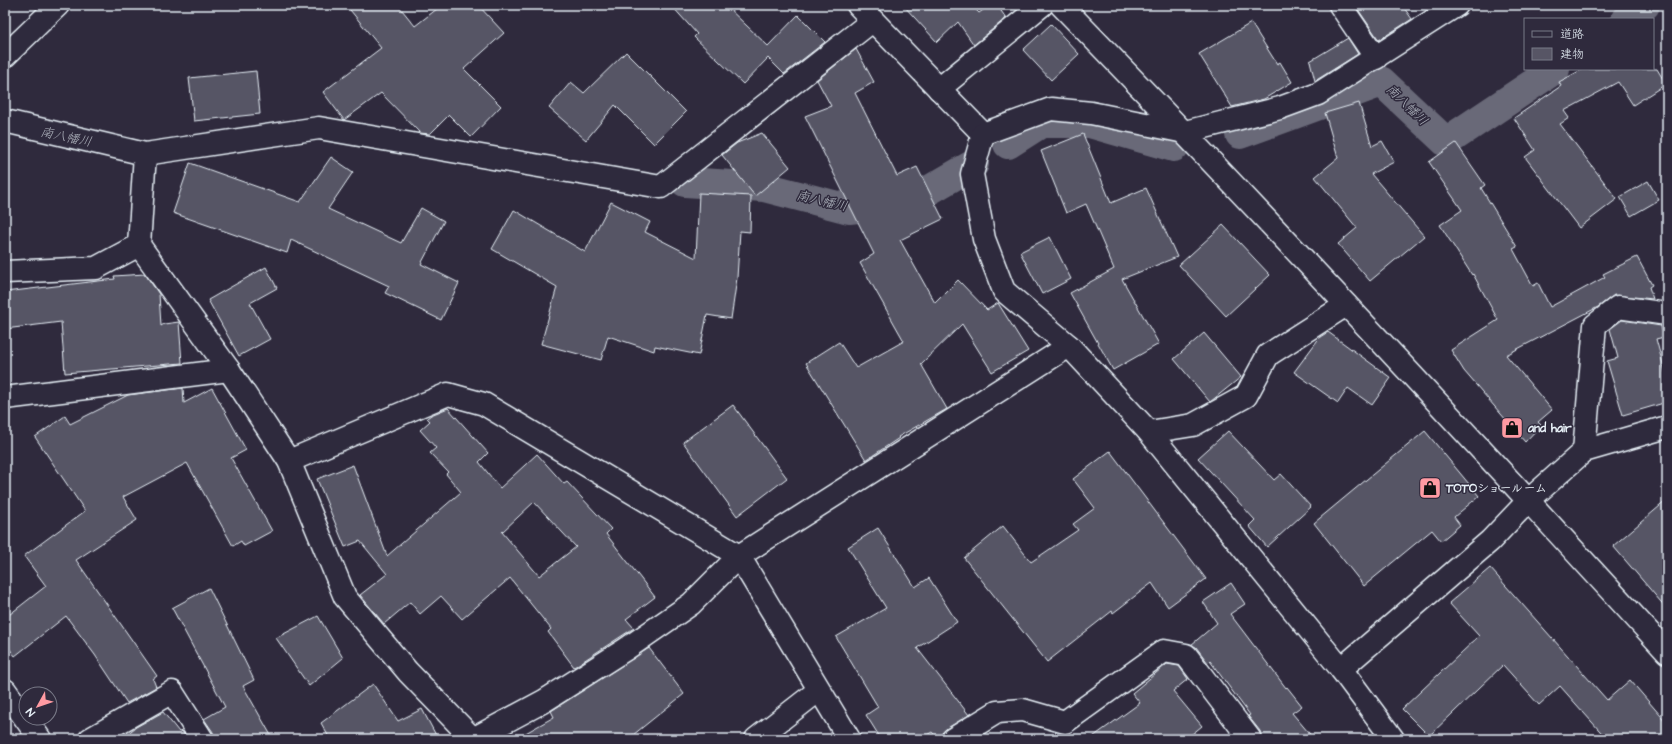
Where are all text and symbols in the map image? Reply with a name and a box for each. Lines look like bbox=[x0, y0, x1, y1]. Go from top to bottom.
legend bbox=[1524, 18, 1654, 70]
text: 道路 bbox=[1560, 26, 1584, 43]
text: 建物 bbox=[1560, 46, 1584, 63]
water label: 南八幡川 bbox=[1382, 80, 1432, 130]
water label: 南八幡川 bbox=[39, 123, 93, 151]
water label: 南八幡川 bbox=[795, 186, 849, 216]
shop icon: and hair bbox=[1499, 415, 1525, 441]
place label: and hair bbox=[1527, 420, 1572, 437]
shop icon: TOTOショールーム bbox=[1417, 475, 1443, 501]
place label: TOTOショールーム bbox=[1445, 480, 1547, 497]
north arrow bbox=[18, 686, 58, 726]
text: N bbox=[23, 705, 39, 720]

